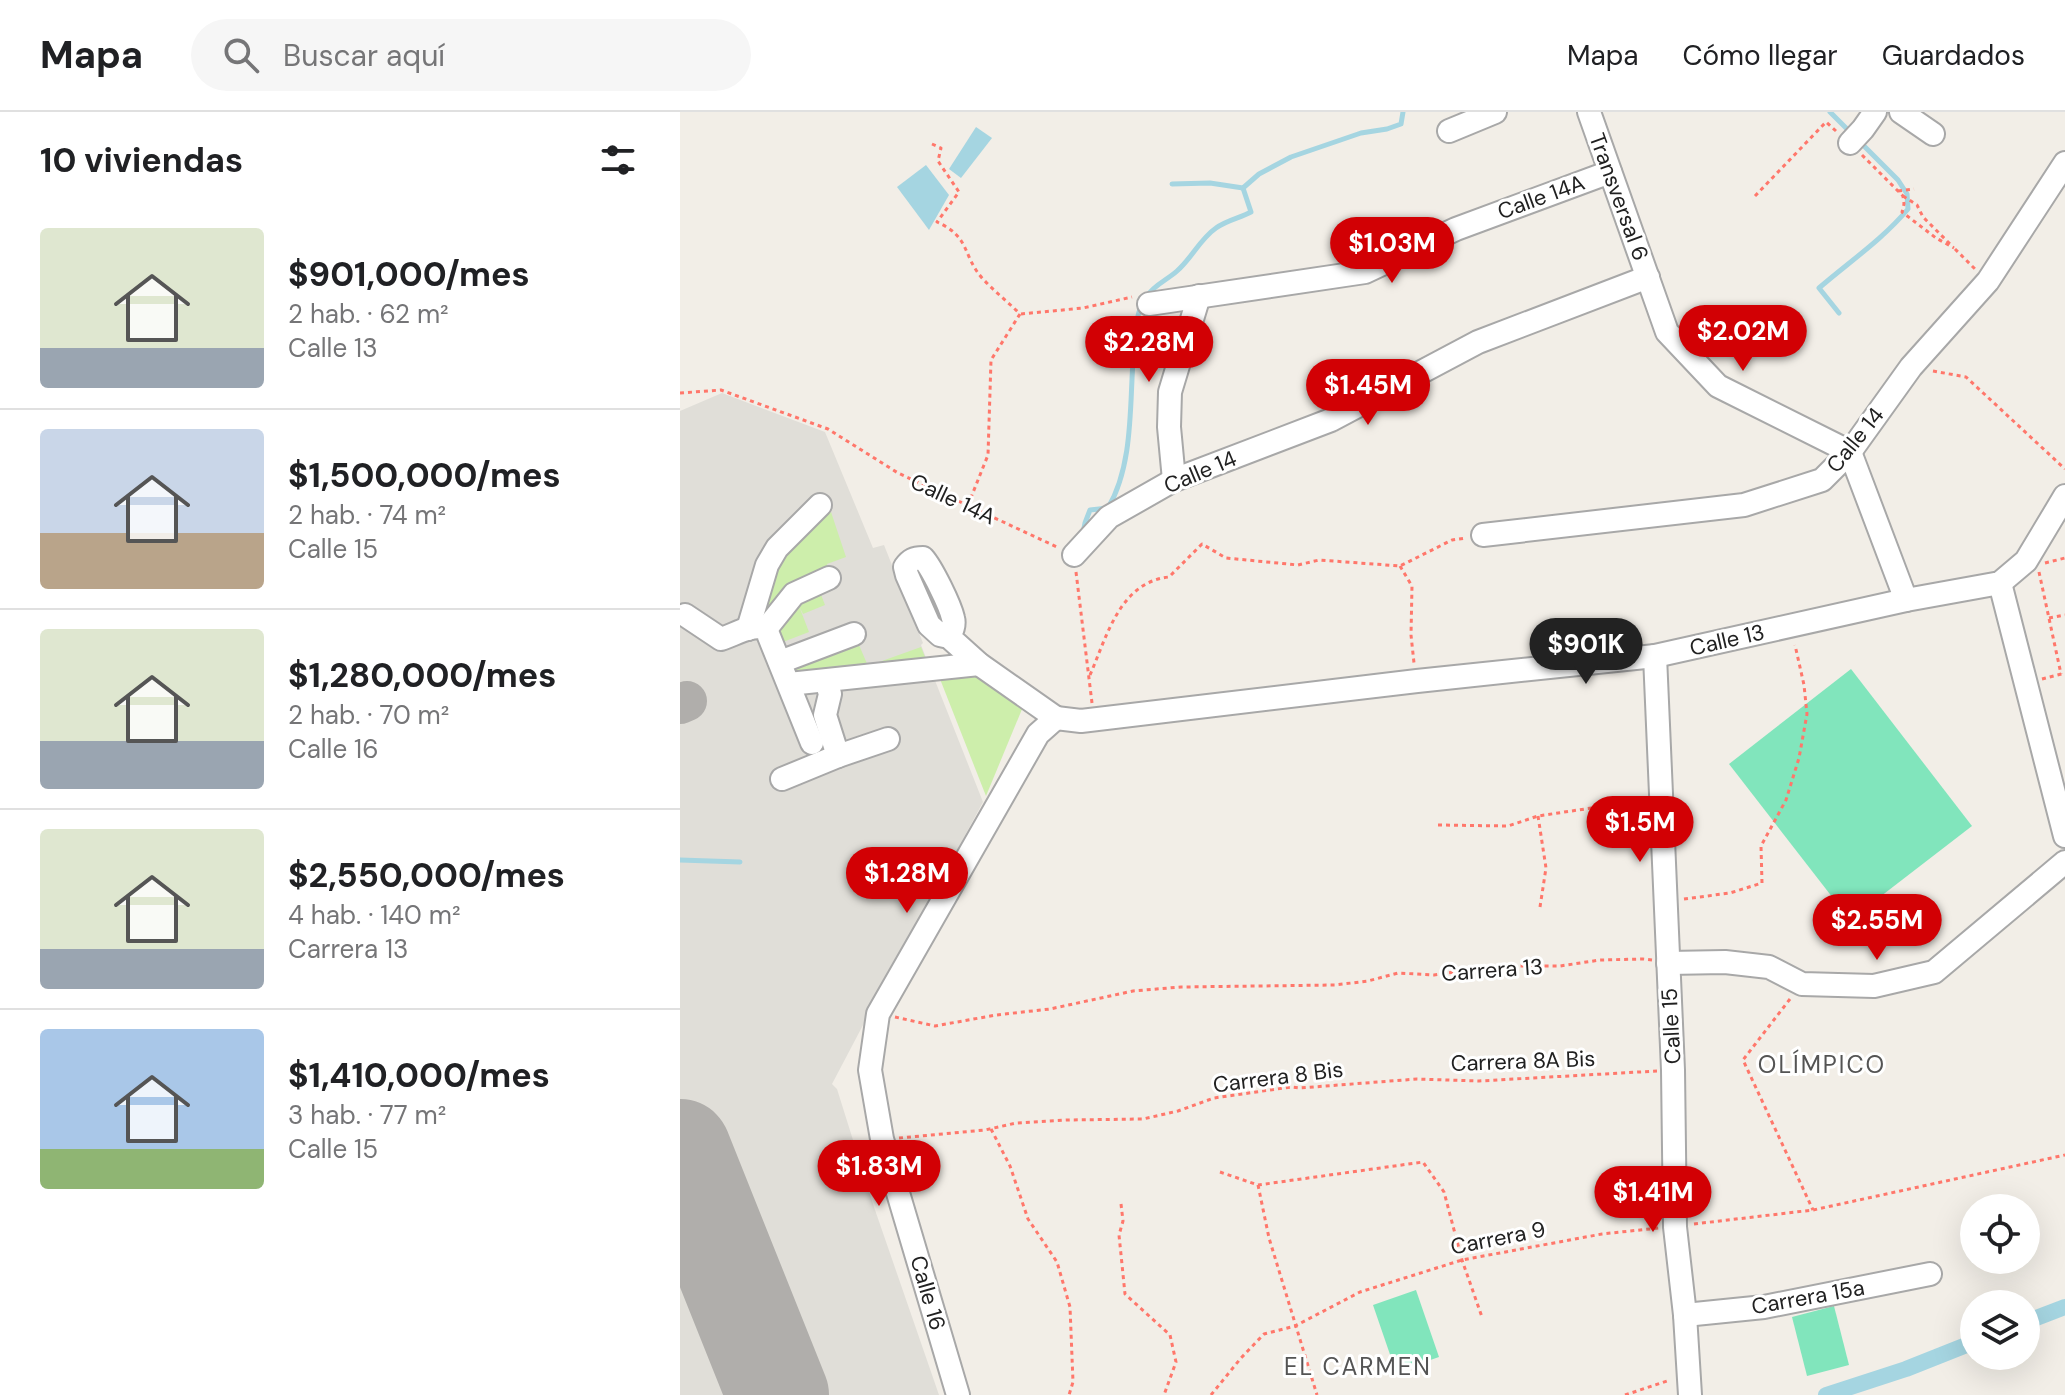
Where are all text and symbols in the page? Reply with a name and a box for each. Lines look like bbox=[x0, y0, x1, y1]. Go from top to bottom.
search box bbox=[191, 19, 751, 91]
text: Mapa bbox=[40, 30, 143, 80]
icon: search bbox=[219, 33, 263, 77]
text: Buscar aquí bbox=[283, 36, 445, 75]
text: Mapa bbox=[1567, 37, 1638, 74]
text: Cómo llegar bbox=[1682, 37, 1838, 74]
text: Guardados bbox=[1882, 37, 2025, 74]
street label: Transversal 6 bbox=[1583, 129, 1655, 265]
text: 10 viviendas bbox=[40, 138, 243, 183]
icon: filters bbox=[596, 138, 640, 182]
street label: Calle 14A bbox=[1493, 168, 1589, 226]
pin: $1.03M bbox=[1327, 217, 1457, 285]
text: $1.03M bbox=[1348, 226, 1436, 260]
text: $901,000/mes bbox=[288, 252, 530, 297]
icon: home bbox=[104, 260, 200, 356]
text: 2 hab. · 62 m² bbox=[288, 297, 449, 331]
pin: $2.02M bbox=[1678, 305, 1808, 373]
text: $2.02M bbox=[1697, 314, 1789, 348]
pin: $2.28M bbox=[1084, 316, 1214, 384]
text: $2.28M bbox=[1103, 325, 1195, 359]
text: Calle 13 bbox=[288, 331, 378, 365]
pin: $1.45M bbox=[1303, 359, 1433, 427]
text: $1.45M bbox=[1324, 368, 1412, 402]
street label: Calle 14 bbox=[1820, 401, 1890, 479]
street label: Calle 14 bbox=[1159, 444, 1241, 500]
text: $1,500,000/mes bbox=[288, 453, 561, 498]
icon: home bbox=[104, 461, 200, 557]
street label: Calle 14A bbox=[906, 467, 1000, 531]
text: 2 hab. · 74 m² bbox=[288, 498, 446, 532]
text: Calle 15 bbox=[288, 532, 378, 566]
street label: Calle 13 bbox=[1687, 617, 1767, 663]
pin: $901K bbox=[1530, 618, 1642, 686]
text: $901K bbox=[1548, 627, 1624, 661]
text: $1,280,000/mes bbox=[288, 653, 556, 698]
icon: home bbox=[104, 661, 200, 757]
text: 2 hab. · 70 m² bbox=[288, 698, 449, 732]
text: Calle 16 bbox=[288, 732, 379, 766]
pin: $1.5M bbox=[1584, 796, 1696, 864]
text: $1.5M bbox=[1605, 805, 1675, 839]
pin: $1.28M bbox=[842, 847, 972, 915]
text: $2,550,000/mes bbox=[288, 853, 565, 898]
text: $1.28M bbox=[864, 856, 950, 890]
icon: home bbox=[104, 861, 200, 957]
pin: $2.55M bbox=[1812, 894, 1942, 962]
text: 4 hab. · 140 m² bbox=[288, 898, 461, 932]
text: $2.55M bbox=[1831, 903, 1923, 937]
text: Carrera 13 bbox=[288, 932, 408, 966]
street label: Carrera 13 bbox=[1440, 952, 1544, 988]
street label: Calle 15 bbox=[1655, 987, 1687, 1065]
street label: Carrera 8A Bis bbox=[1450, 1044, 1596, 1078]
district label: OLÍMPICO bbox=[1758, 1049, 1886, 1080]
text: $1,410,000/mes bbox=[288, 1053, 550, 1098]
street label: Carrera 8 Bis bbox=[1211, 1055, 1345, 1099]
icon: home bbox=[104, 1061, 200, 1157]
text: 3 hab. · 77 m² bbox=[288, 1098, 446, 1132]
text: Calle 15 bbox=[288, 1132, 378, 1166]
pin: $1.83M bbox=[814, 1140, 944, 1208]
text: $1.83M bbox=[836, 1149, 922, 1183]
pin: $1.41M bbox=[1588, 1166, 1718, 1234]
text: $1.41M bbox=[1612, 1175, 1694, 1209]
map controls bbox=[1960, 1194, 2040, 1370]
button: locate bbox=[1960, 1194, 2040, 1274]
street label: Carrera 9 bbox=[1448, 1215, 1548, 1261]
street label: Calle 16 bbox=[904, 1252, 952, 1334]
street label: Carrera 15a bbox=[1749, 1273, 1867, 1321]
button: layers bbox=[1960, 1290, 2040, 1370]
district label: EL CARMEN bbox=[1284, 1351, 1432, 1382]

